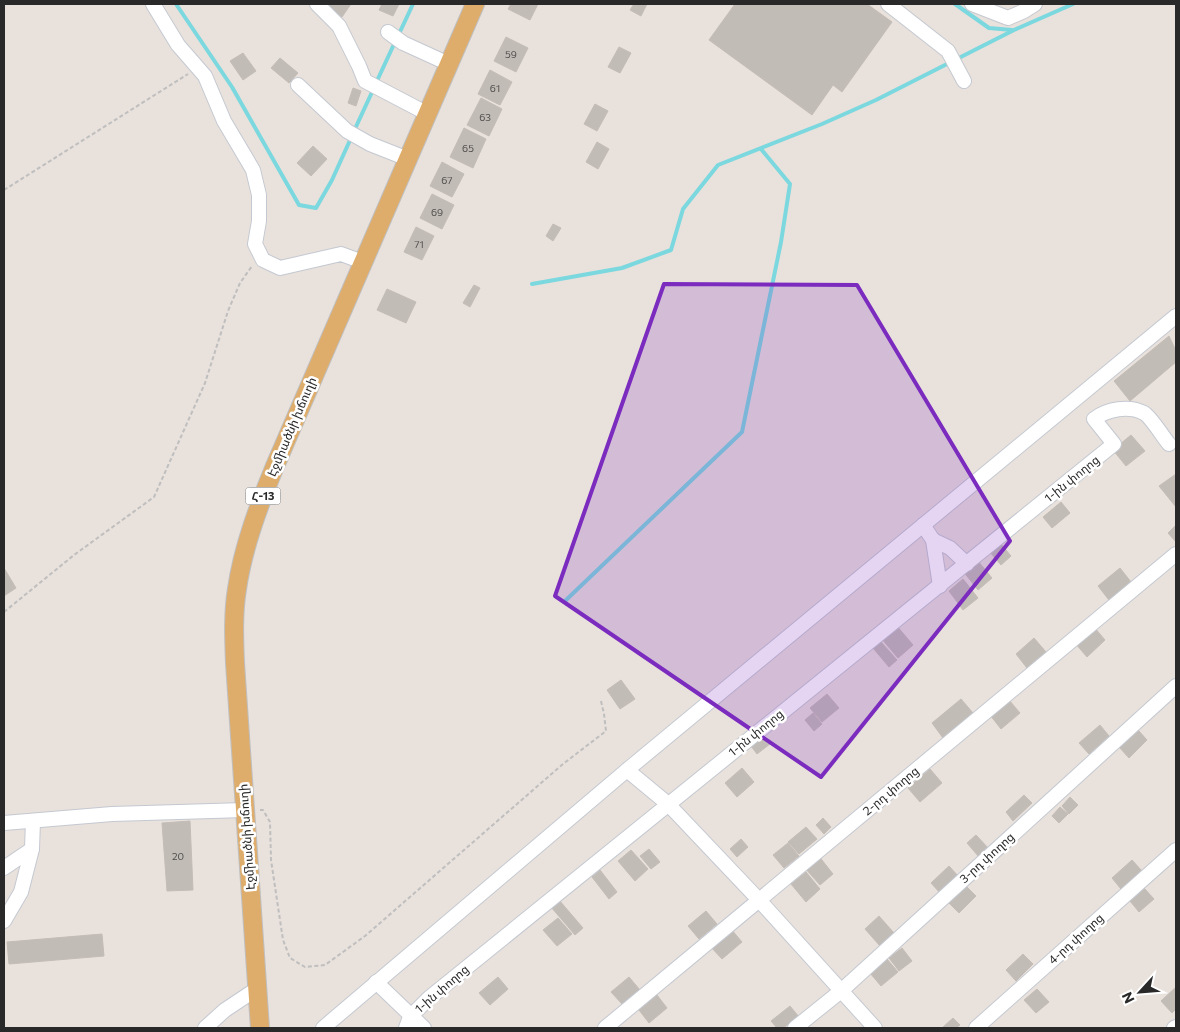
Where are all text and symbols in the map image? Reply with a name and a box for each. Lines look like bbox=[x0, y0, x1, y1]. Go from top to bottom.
house number: 59 bbox=[505, 48, 517, 60]
house number: 61 bbox=[490, 82, 500, 94]
house number: 63 bbox=[479, 111, 491, 123]
house number: 65 bbox=[462, 142, 474, 154]
house number: 67 bbox=[441, 174, 453, 186]
house number: 69 bbox=[431, 206, 443, 218]
house number: 71 bbox=[414, 238, 424, 250]
street label: Էջմիածնի խճուղի bbox=[264, 375, 319, 479]
street label: 1-ին փողոց bbox=[1041, 452, 1102, 505]
road number: Հ-13 bbox=[246, 488, 280, 504]
street label: 1-ին փողոց bbox=[725, 706, 786, 759]
street label: 2-րդ փողոց bbox=[860, 763, 922, 818]
street label: Էջմիածնի խճուղի bbox=[235, 783, 258, 891]
street label: 3-րդ փողոց bbox=[956, 829, 1017, 886]
house number: 20 bbox=[172, 850, 184, 862]
street label: 4-րդ փողոց bbox=[1045, 910, 1106, 967]
street label: 1-ին փողոց bbox=[412, 961, 472, 1016]
north arrow bbox=[1115, 967, 1165, 1017]
text: N bbox=[1118, 989, 1138, 1006]

